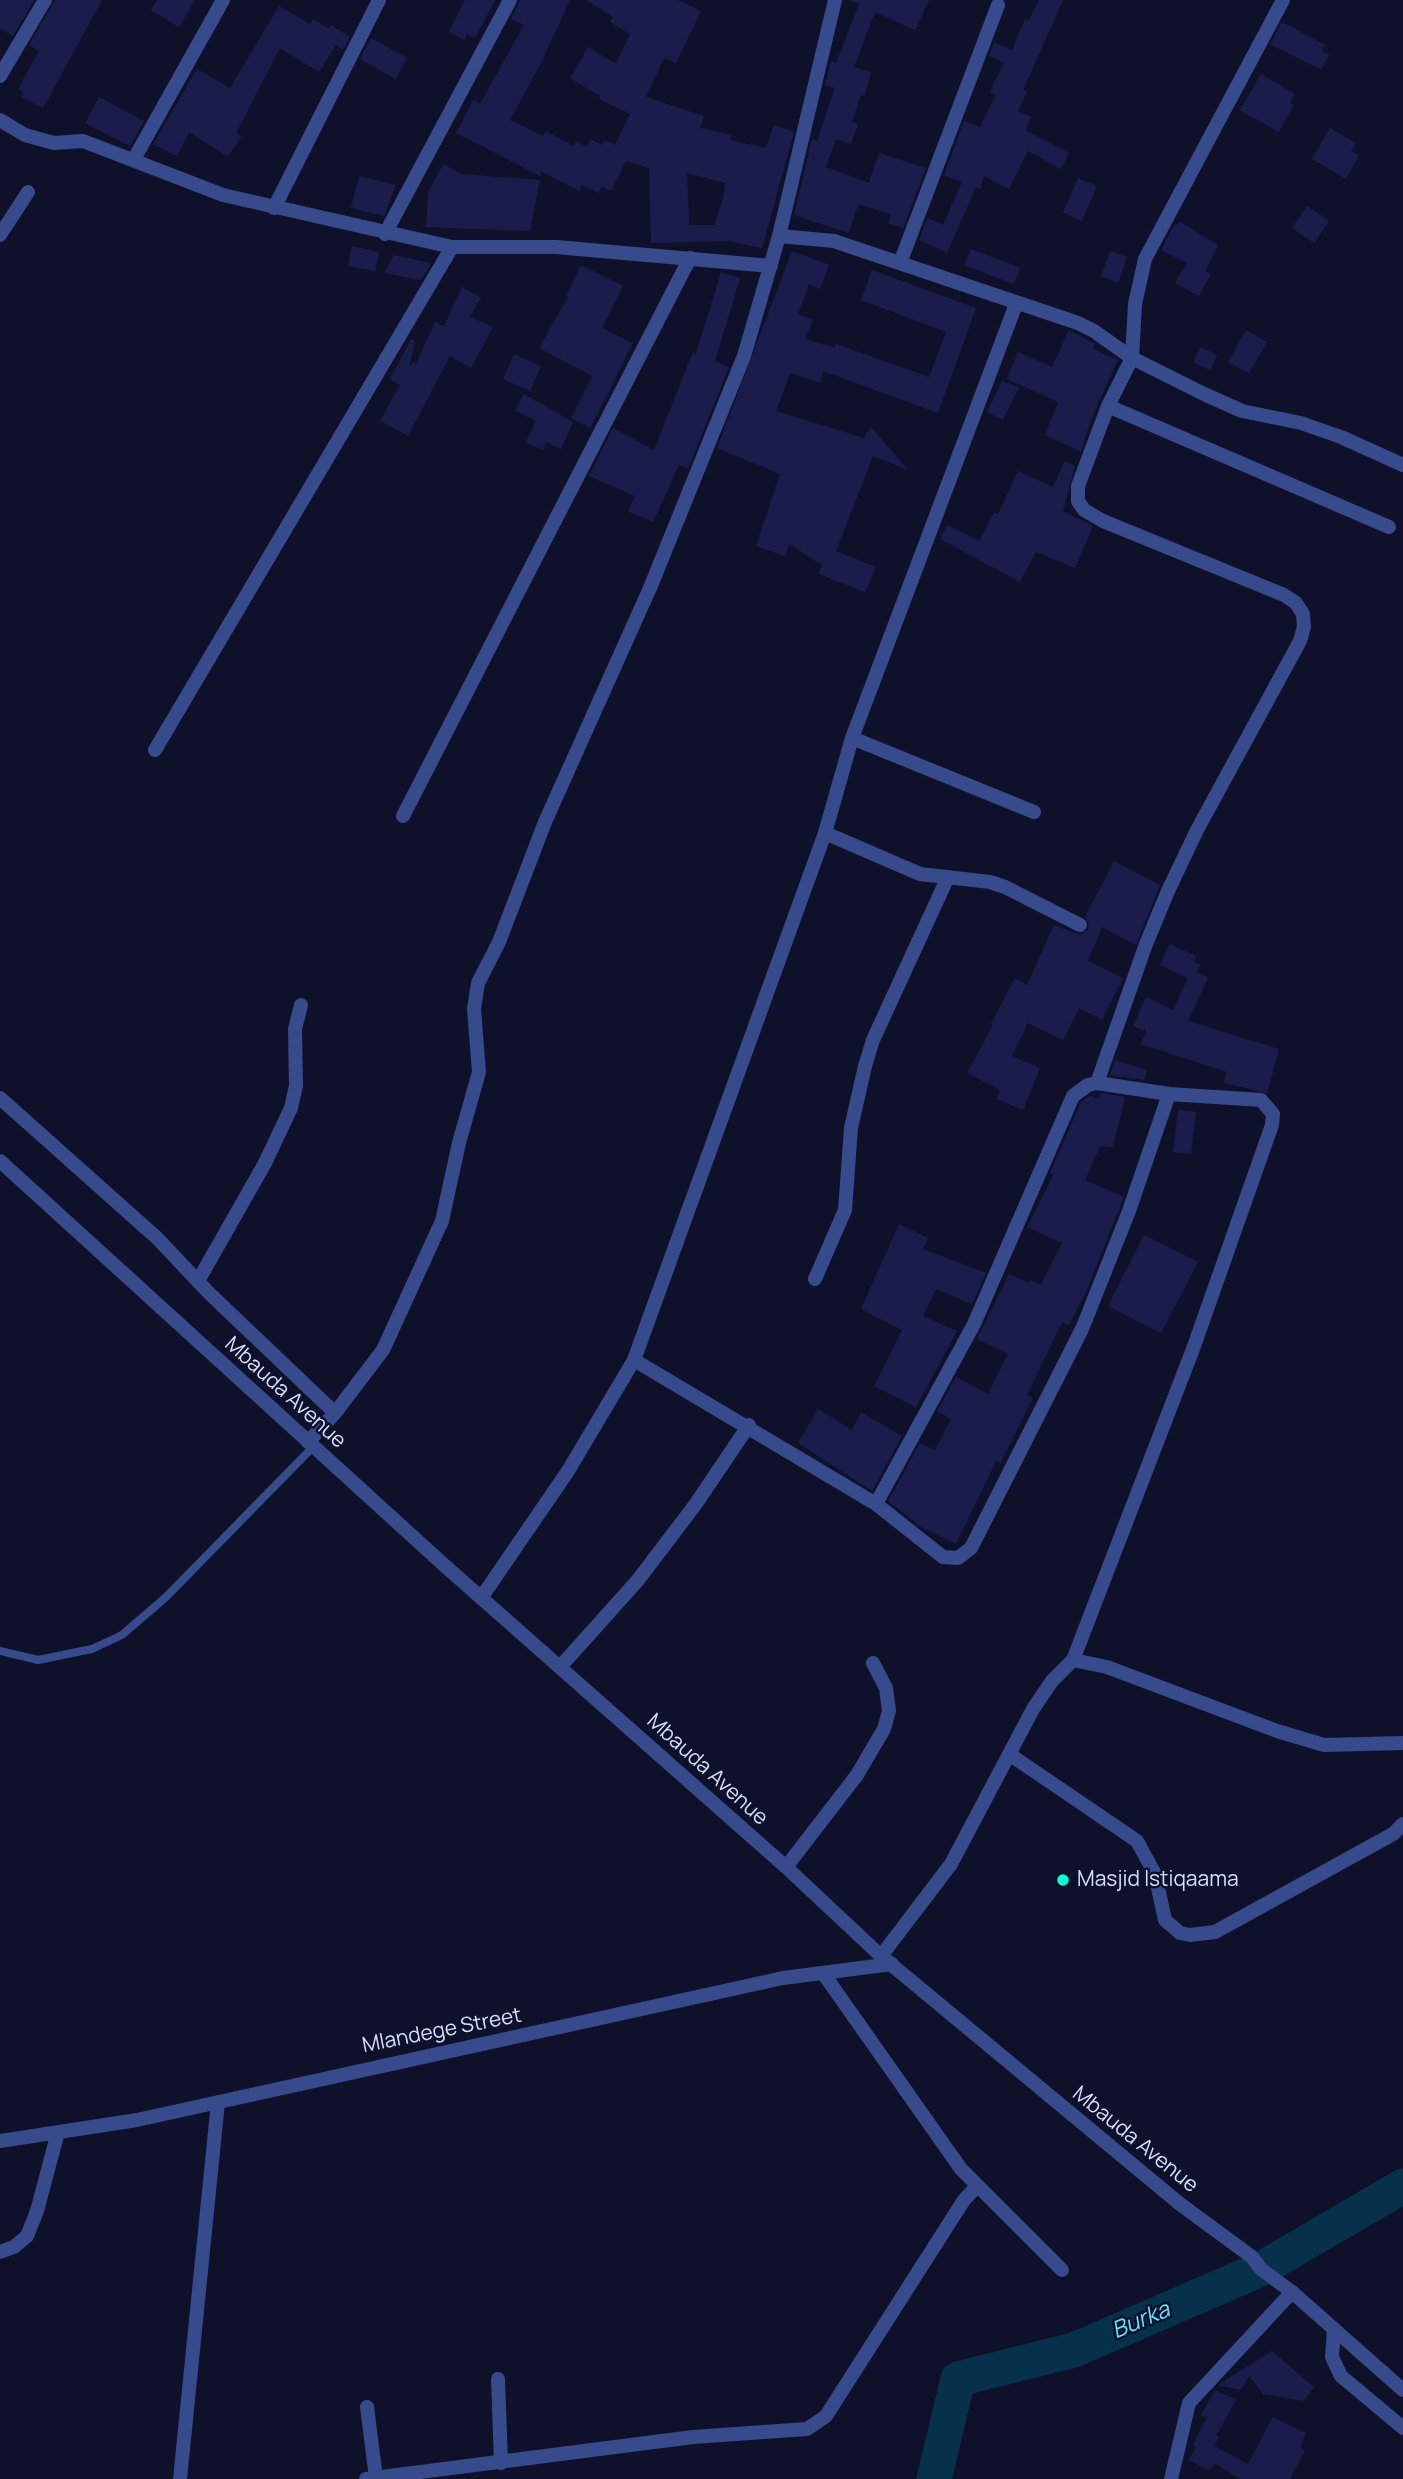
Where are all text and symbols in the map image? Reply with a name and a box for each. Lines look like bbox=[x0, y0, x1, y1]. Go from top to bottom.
street label: Mbauda Avenue bbox=[219, 1332, 351, 1454]
street label: Mbauda Avenue bbox=[641, 1709, 773, 1831]
place label: Masjid Istiqaama bbox=[1077, 1867, 1239, 1893]
marker: Masjid Istiqaama bbox=[1055, 1872, 1071, 1888]
street label: Mlandege Street bbox=[360, 2003, 524, 2059]
street label: Mbauda Avenue bbox=[1067, 2082, 1203, 2198]
water label: Burka bbox=[1108, 2297, 1174, 2345]

